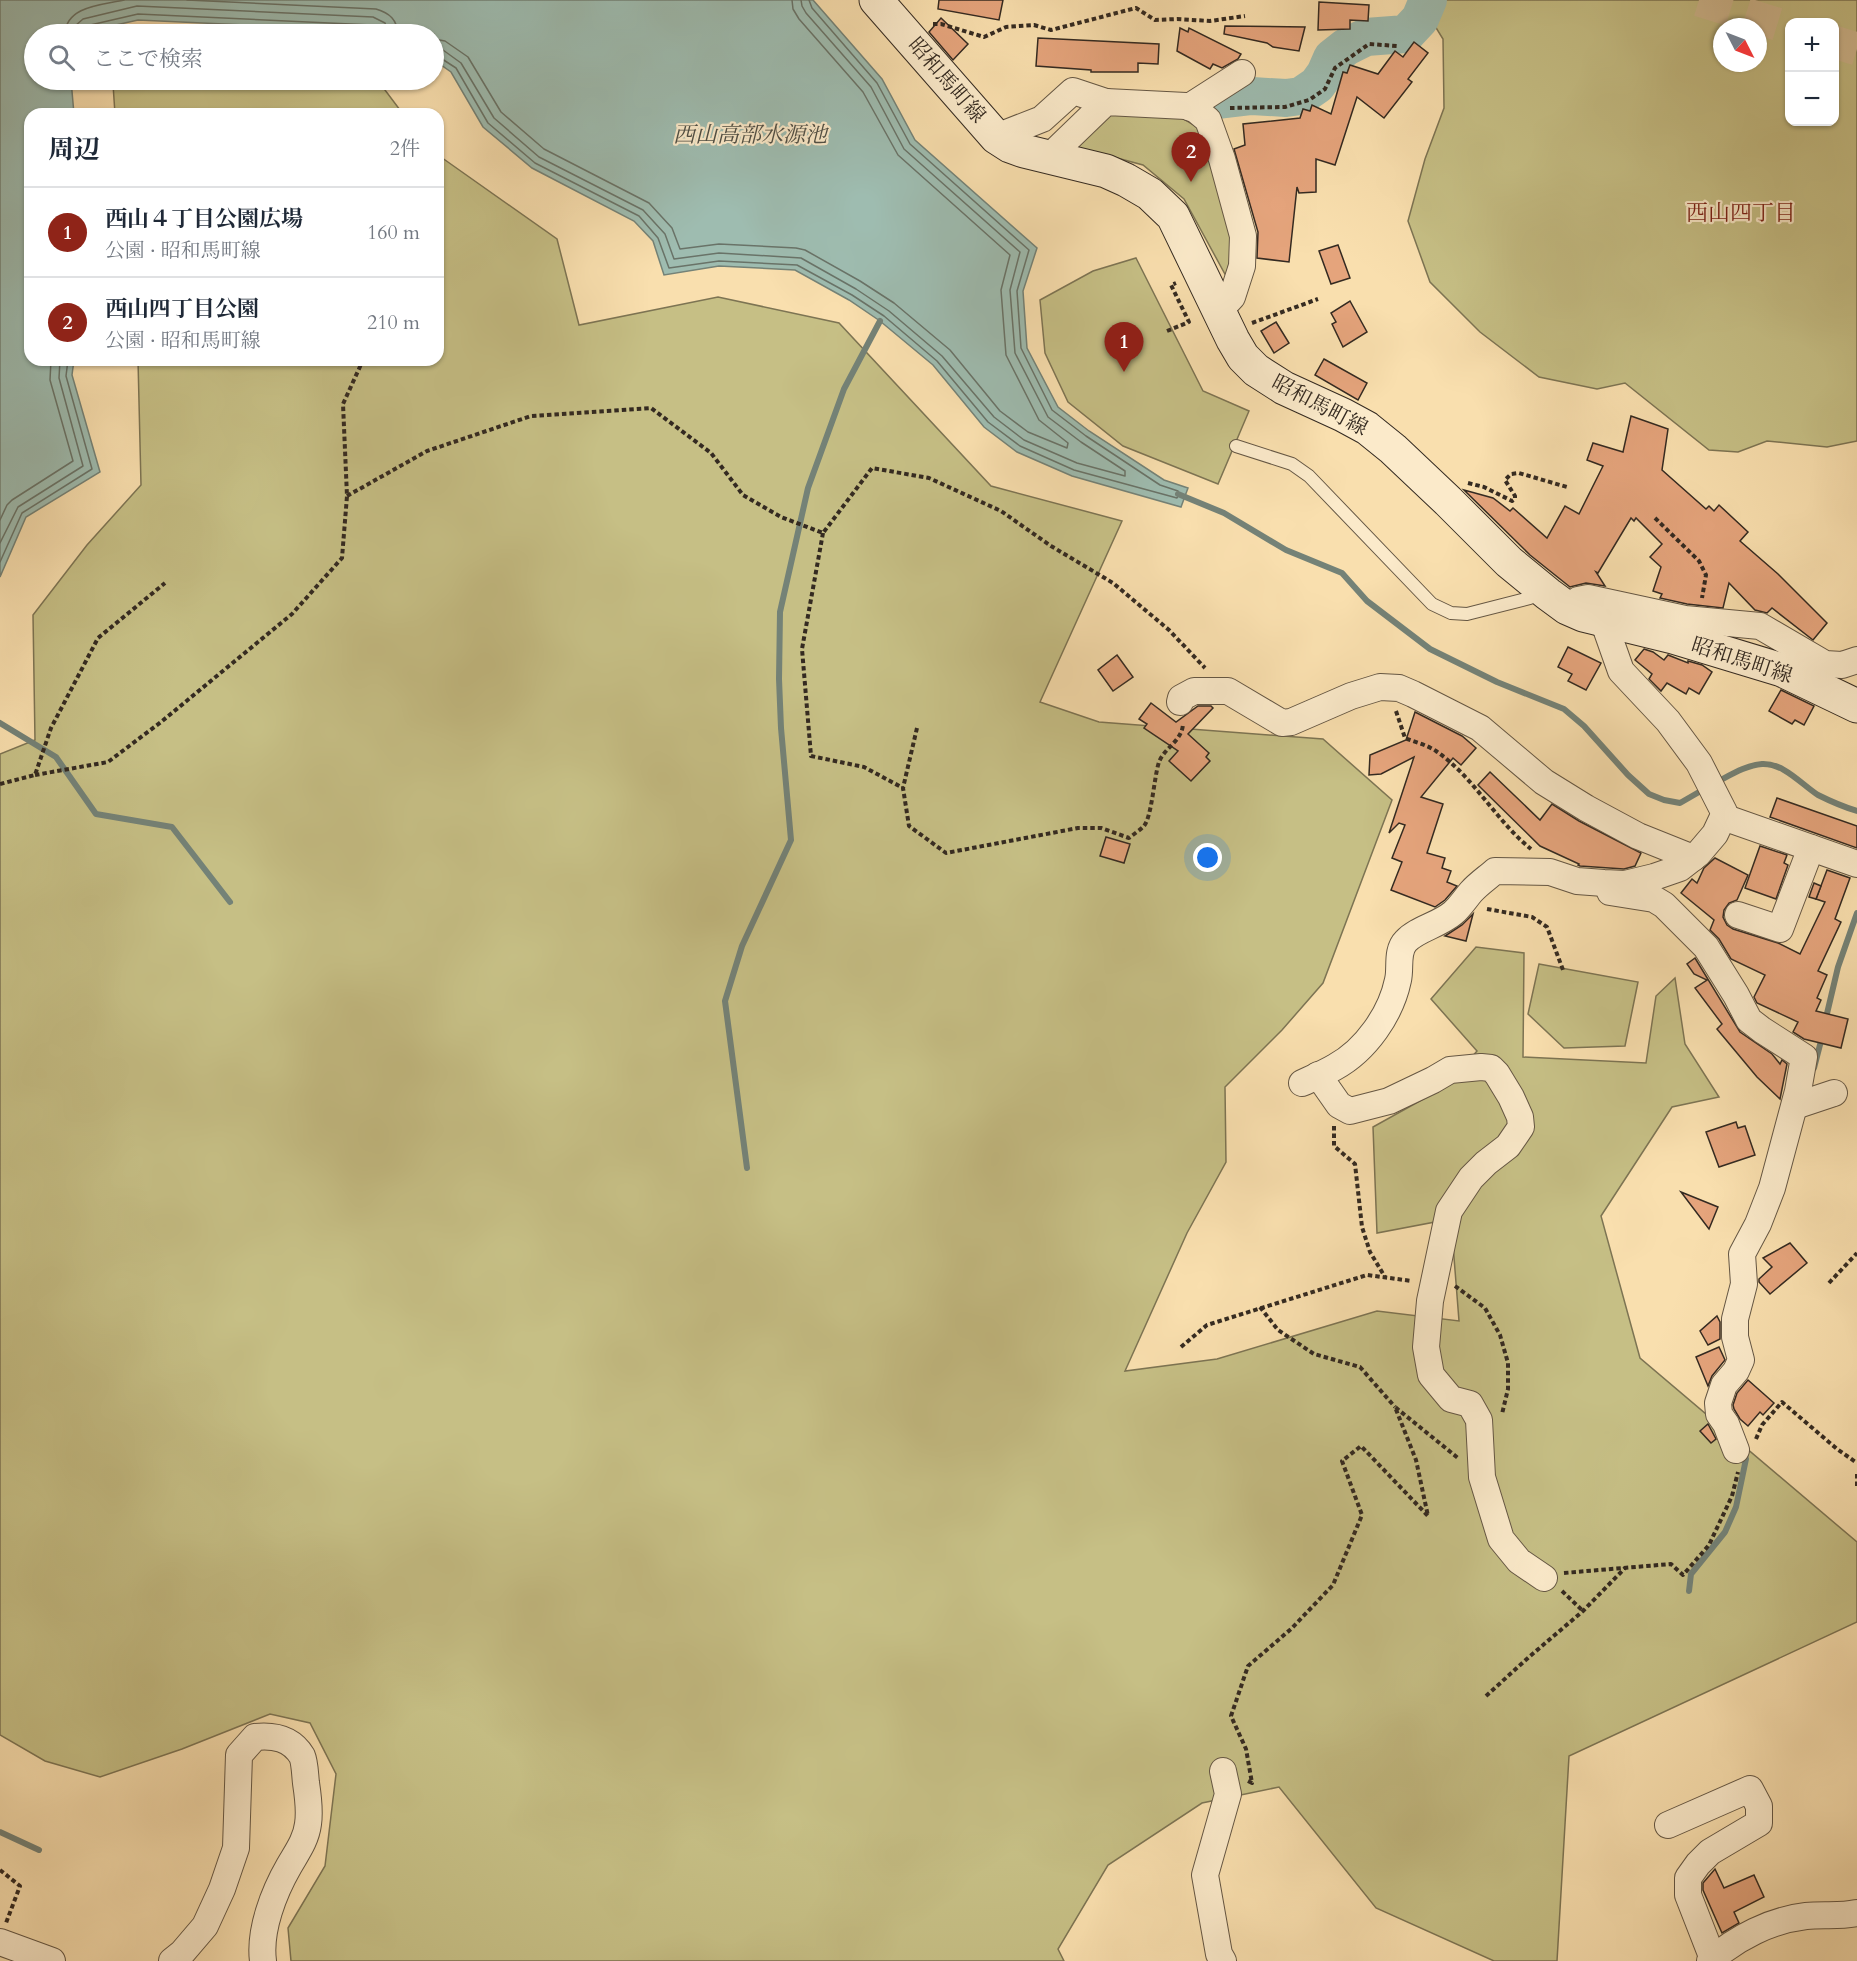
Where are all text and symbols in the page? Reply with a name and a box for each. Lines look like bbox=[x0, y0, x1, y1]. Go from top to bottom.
north arrow bbox=[1713, 18, 1767, 72]
map controls bbox=[1785, 18, 1839, 126]
button: + bbox=[1785, 18, 1839, 72]
search box bbox=[24, 24, 444, 90]
street label: 昭和馬町線 bbox=[901, 31, 992, 129]
icon: search bbox=[45, 41, 78, 74]
text: ここで検索 bbox=[93, 44, 203, 74]
button: − bbox=[1785, 72, 1839, 126]
water label: 西山高部水源池 bbox=[673, 120, 830, 150]
text: 周辺 bbox=[48, 132, 100, 167]
pin: 2 bbox=[1172, 132, 1210, 182]
text: 2件 bbox=[390, 135, 420, 162]
district label: 西山四丁目 bbox=[1686, 198, 1796, 228]
text: 西山４丁目公園広場 bbox=[105, 204, 303, 234]
text: 1 bbox=[62, 219, 73, 246]
text: 160 m bbox=[367, 219, 420, 246]
text: 公園 · 昭和馬町線 bbox=[105, 237, 261, 264]
text: 西山四丁目公園 bbox=[105, 294, 259, 324]
text: 2 bbox=[62, 309, 73, 336]
text: 210 m bbox=[367, 309, 420, 336]
pin: 1 bbox=[1104, 322, 1144, 372]
text: 公園 · 昭和馬町線 bbox=[105, 327, 261, 354]
street label: 昭和馬町線 bbox=[1267, 368, 1373, 443]
street label: 昭和馬町線 bbox=[1687, 630, 1796, 690]
your location bbox=[1193, 843, 1222, 872]

